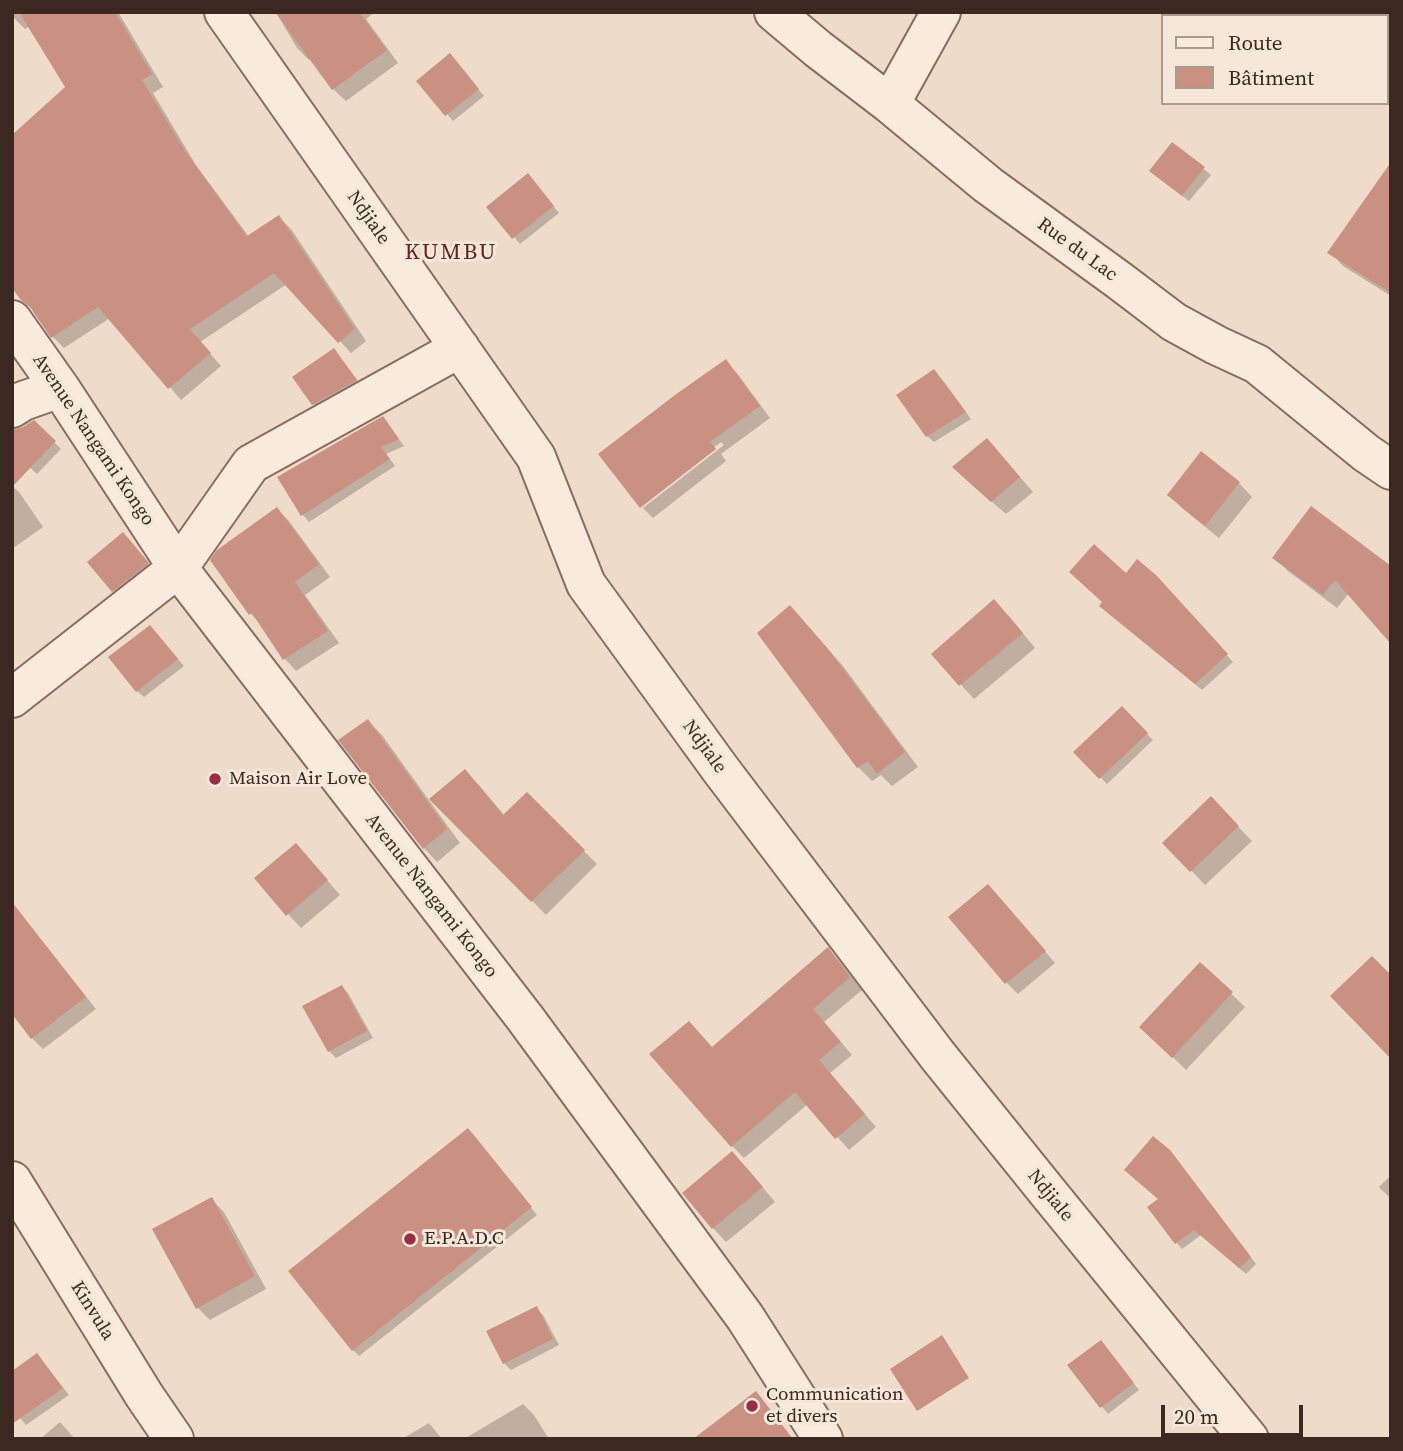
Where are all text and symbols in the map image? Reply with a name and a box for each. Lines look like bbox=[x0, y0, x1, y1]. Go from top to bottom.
legend bbox=[1162, 14, 1389, 105]
text: Route bbox=[1228, 28, 1283, 57]
text: Bâtiment bbox=[1228, 63, 1314, 92]
street label: Ndjiale bbox=[341, 187, 395, 249]
street label: Rue du Lac bbox=[1032, 213, 1122, 287]
district label: KUMBU bbox=[405, 239, 497, 267]
street label: Avenue Nangami Kongo bbox=[27, 350, 159, 530]
street label: Ndjiale bbox=[677, 716, 731, 778]
place label: Maison Air Love bbox=[229, 768, 367, 790]
marker: Maison Air Love bbox=[207, 771, 223, 787]
street label: Avenue Nangami Kongo bbox=[360, 809, 502, 983]
street label: Ndjiale bbox=[1022, 1165, 1078, 1227]
place label: E.P.A.D.C bbox=[424, 1228, 504, 1250]
marker: E.P.A.D.C bbox=[402, 1231, 418, 1247]
street label: Kinvula bbox=[65, 1277, 119, 1345]
place label: Communication et divers bbox=[766, 1384, 904, 1428]
scale bar bbox=[1165, 1392, 1307, 1436]
marker: Communication et divers bbox=[744, 1398, 760, 1414]
text: 20 m bbox=[1174, 1402, 1219, 1431]

